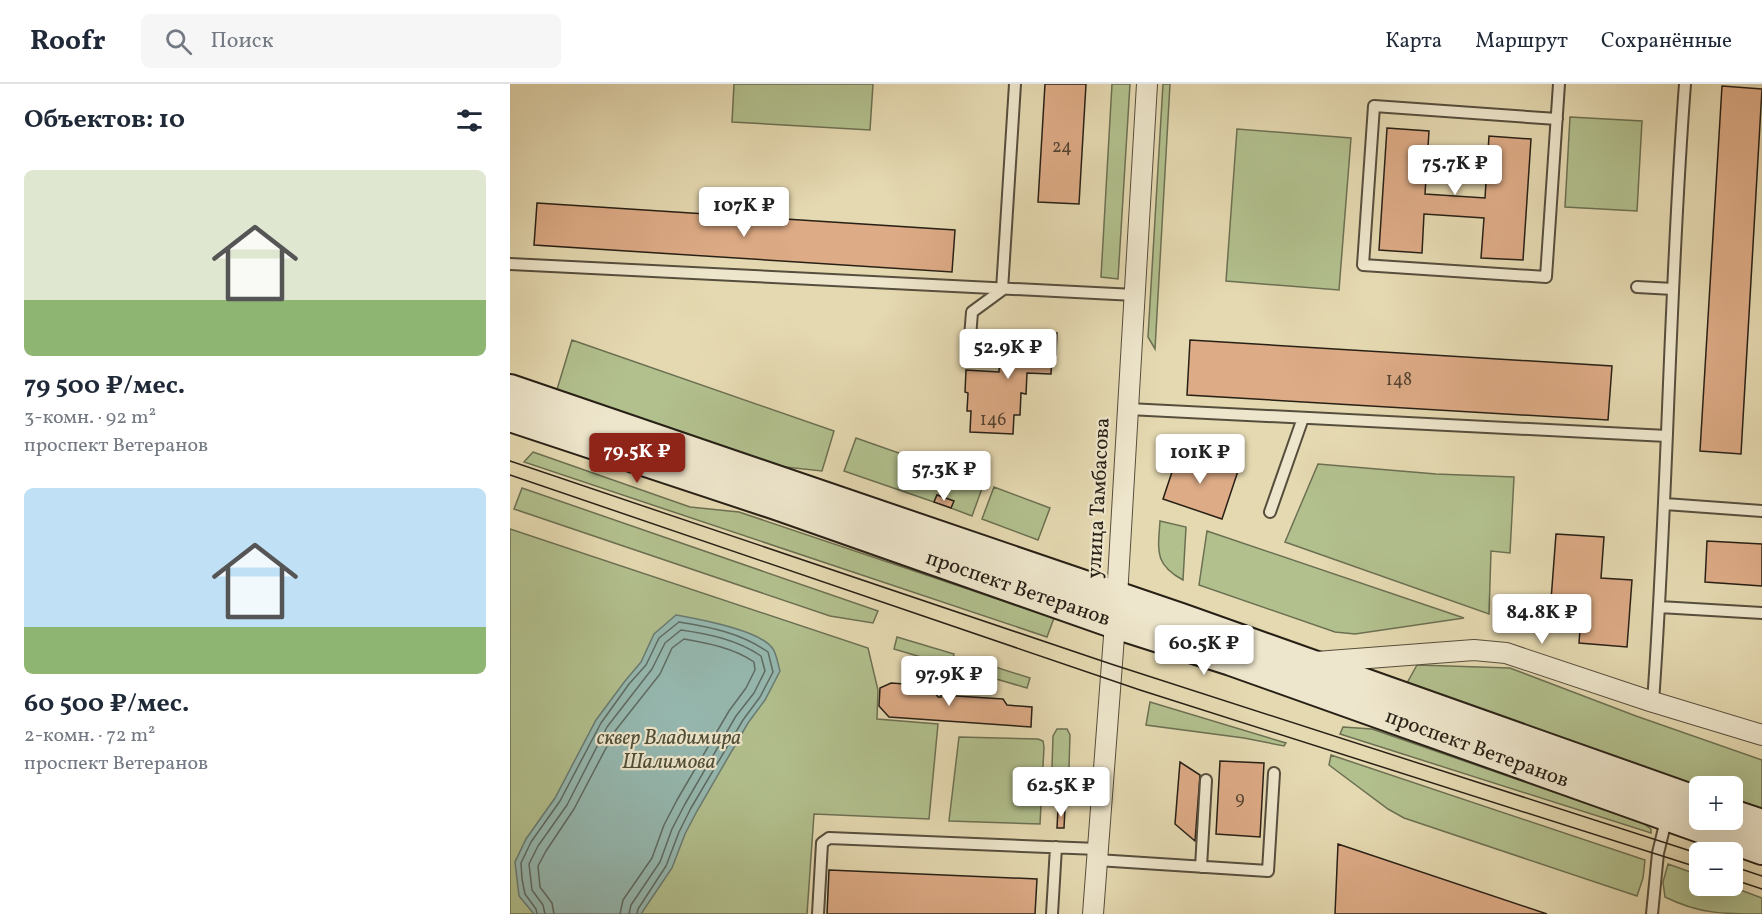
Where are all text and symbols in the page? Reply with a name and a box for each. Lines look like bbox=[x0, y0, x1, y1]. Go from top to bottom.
search box bbox=[141, 14, 561, 68]
text: Roofr bbox=[30, 22, 105, 61]
icon: search bbox=[162, 25, 195, 58]
text: Поиск bbox=[210, 26, 273, 57]
text: Карта bbox=[1385, 27, 1442, 56]
text: Маршрут bbox=[1475, 27, 1568, 56]
text: Сохранённые bbox=[1601, 27, 1732, 56]
text: Объектов: 10 bbox=[24, 102, 185, 138]
icon: filters bbox=[453, 104, 486, 137]
house number: 24 bbox=[1052, 135, 1072, 160]
pin: 75.7K ₽ bbox=[1400, 145, 1510, 196]
text: 75.7K ₽ bbox=[1422, 150, 1488, 178]
pin: 107K ₽ bbox=[695, 187, 793, 238]
text: 107K ₽ bbox=[713, 192, 775, 220]
icon: home bbox=[201, 209, 309, 317]
pin: 52.9K ₽ bbox=[953, 329, 1063, 380]
text: 52.9K ₽ bbox=[974, 334, 1042, 362]
text: 79 500 ₽/мес. bbox=[24, 368, 185, 404]
house number: 148 bbox=[1386, 368, 1412, 393]
text: 3-комн. · 92 m² bbox=[24, 404, 156, 432]
house number: 146 bbox=[980, 408, 1006, 433]
street label: улица Тамбасова bbox=[1080, 417, 1118, 579]
text: проспект Ветеранов bbox=[24, 432, 208, 460]
pin: 79.5K ₽ bbox=[582, 433, 692, 484]
pin: 101K ₽ bbox=[1151, 434, 1249, 485]
text: 79.5K ₽ bbox=[603, 438, 671, 466]
text: 101K ₽ bbox=[1170, 439, 1230, 467]
pin: 57.3K ₽ bbox=[889, 451, 999, 502]
text: 57.3K ₽ bbox=[912, 456, 976, 484]
icon: home bbox=[201, 527, 309, 635]
street label: проспект Ветеранов bbox=[922, 544, 1114, 634]
pin: 84.8K ₽ bbox=[1487, 594, 1597, 645]
text: 84.8K ₽ bbox=[1506, 599, 1578, 627]
pin: 60.5K ₽ bbox=[1149, 625, 1259, 676]
text: 60.5K ₽ bbox=[1169, 630, 1239, 658]
pin: 97.9K ₽ bbox=[894, 656, 1004, 707]
text: 97.9K ₽ bbox=[915, 661, 983, 689]
text: 60 500 ₽/мес. bbox=[24, 686, 189, 722]
street label: проспект Ветеранов bbox=[1381, 702, 1573, 796]
text: 2-комн. · 72 m² bbox=[24, 722, 155, 750]
park label: сквер Владимира Шалимова bbox=[597, 724, 741, 777]
text: проспект Ветеранов bbox=[24, 750, 208, 778]
pin: 62.5K ₽ bbox=[1006, 767, 1116, 818]
text: 62.5K ₽ bbox=[1027, 772, 1095, 800]
map controls bbox=[1689, 776, 1743, 896]
button: + bbox=[1689, 776, 1743, 830]
house number: 9 bbox=[1235, 787, 1245, 812]
button: − bbox=[1689, 842, 1743, 896]

